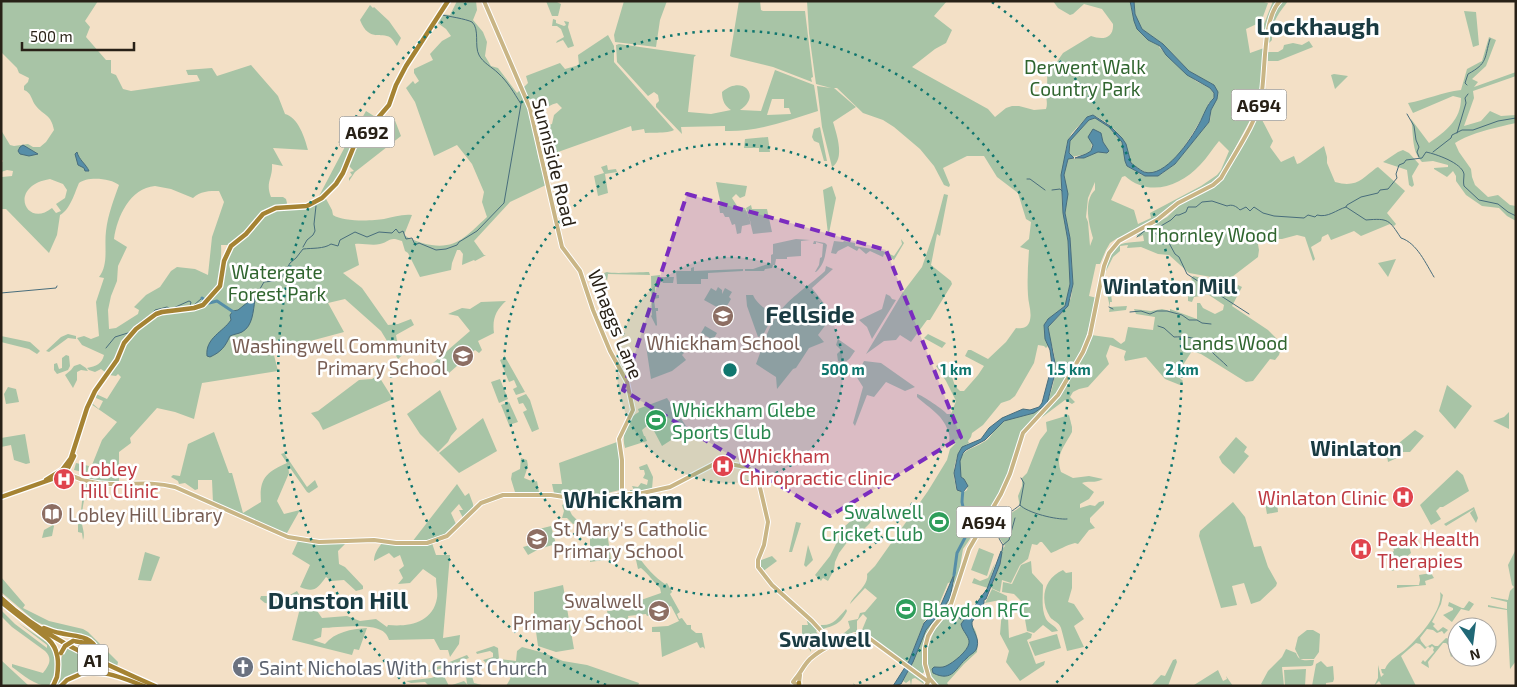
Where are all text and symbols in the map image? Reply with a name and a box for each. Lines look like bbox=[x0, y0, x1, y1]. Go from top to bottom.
district label: Lockhaugh bbox=[1256, 11, 1380, 40]
scale bar bbox=[22, 20, 135, 52]
text: 500 m bbox=[30, 27, 73, 45]
park label: Derwent Walk Country Park bbox=[1024, 55, 1146, 100]
road number: A694 bbox=[1232, 90, 1286, 120]
street label: Sunniside Road bbox=[528, 95, 582, 229]
road number: A692 bbox=[340, 116, 394, 148]
park label: Thornley Wood bbox=[1146, 223, 1278, 246]
park label: Watergate Forest Park bbox=[228, 260, 326, 305]
street label: Whaggs Lane bbox=[584, 266, 648, 382]
district label: Winlaton Mill bbox=[1103, 273, 1237, 298]
district label: Fellside bbox=[765, 299, 855, 328]
school or university icon: Whickham School bbox=[711, 304, 735, 328]
place label: Whickham School bbox=[646, 331, 800, 354]
park label: Lands Wood bbox=[1182, 331, 1288, 354]
place label: Washingwell Community Primary School bbox=[232, 334, 447, 379]
school or university icon: Washingwell Community Primary School bbox=[451, 344, 475, 368]
text: 500 m bbox=[821, 360, 865, 378]
text: 1 km bbox=[940, 360, 972, 378]
text: 1.5 km bbox=[1047, 360, 1091, 378]
text: 2 km bbox=[1165, 360, 1199, 378]
centre of rings bbox=[721, 361, 739, 379]
place label: Whickham Glebe Sports Club bbox=[672, 398, 816, 443]
sports icon: Whickham Glebe Sports Club bbox=[644, 408, 668, 432]
district label: Winlaton bbox=[1310, 435, 1402, 460]
place label: Whickham Chiropractic clinic bbox=[739, 444, 892, 489]
hospital icon: Whickham Chiropractic clinic bbox=[711, 454, 735, 478]
place label: Lobley Hill Clinic bbox=[80, 457, 159, 502]
hospital icon: Lobley Hill Clinic bbox=[52, 467, 76, 491]
district label: Whickham bbox=[563, 484, 683, 513]
hospital icon: Winlaton Clinic bbox=[1391, 485, 1415, 509]
place label: Winlaton Clinic bbox=[1258, 486, 1387, 509]
place label: Swalwell Cricket Club bbox=[821, 500, 923, 545]
library icon: Lobley Hill Library bbox=[40, 502, 64, 526]
place label: Lobley Hill Library bbox=[68, 503, 223, 526]
road number: A694 bbox=[956, 507, 1012, 538]
sports icon: Swalwell Cricket Club bbox=[927, 510, 951, 534]
place label: St Mary's Catholic Primary School bbox=[553, 517, 708, 562]
school or university icon: St Mary's Catholic Primary School bbox=[525, 527, 549, 551]
place label: Peak Health Therapies bbox=[1377, 527, 1480, 572]
hospital icon: Peak Health Therapies bbox=[1349, 537, 1373, 561]
district label: Dunston Hill bbox=[268, 585, 408, 614]
place label: Swalwell Primary School bbox=[513, 589, 643, 634]
sports icon: Blaydon RFC bbox=[894, 597, 918, 621]
place label: Blaydon RFC bbox=[922, 598, 1030, 621]
school or university icon: Swalwell Primary School bbox=[647, 599, 671, 623]
north arrow bbox=[1447, 617, 1497, 667]
district label: Swalwell bbox=[779, 626, 871, 651]
road number: A1 bbox=[78, 644, 108, 676]
text: N bbox=[1468, 646, 1482, 665]
church icon: Saint Nicholas With Christ Church bbox=[231, 655, 255, 679]
place label: Saint Nicholas With Christ Church bbox=[259, 656, 547, 679]

